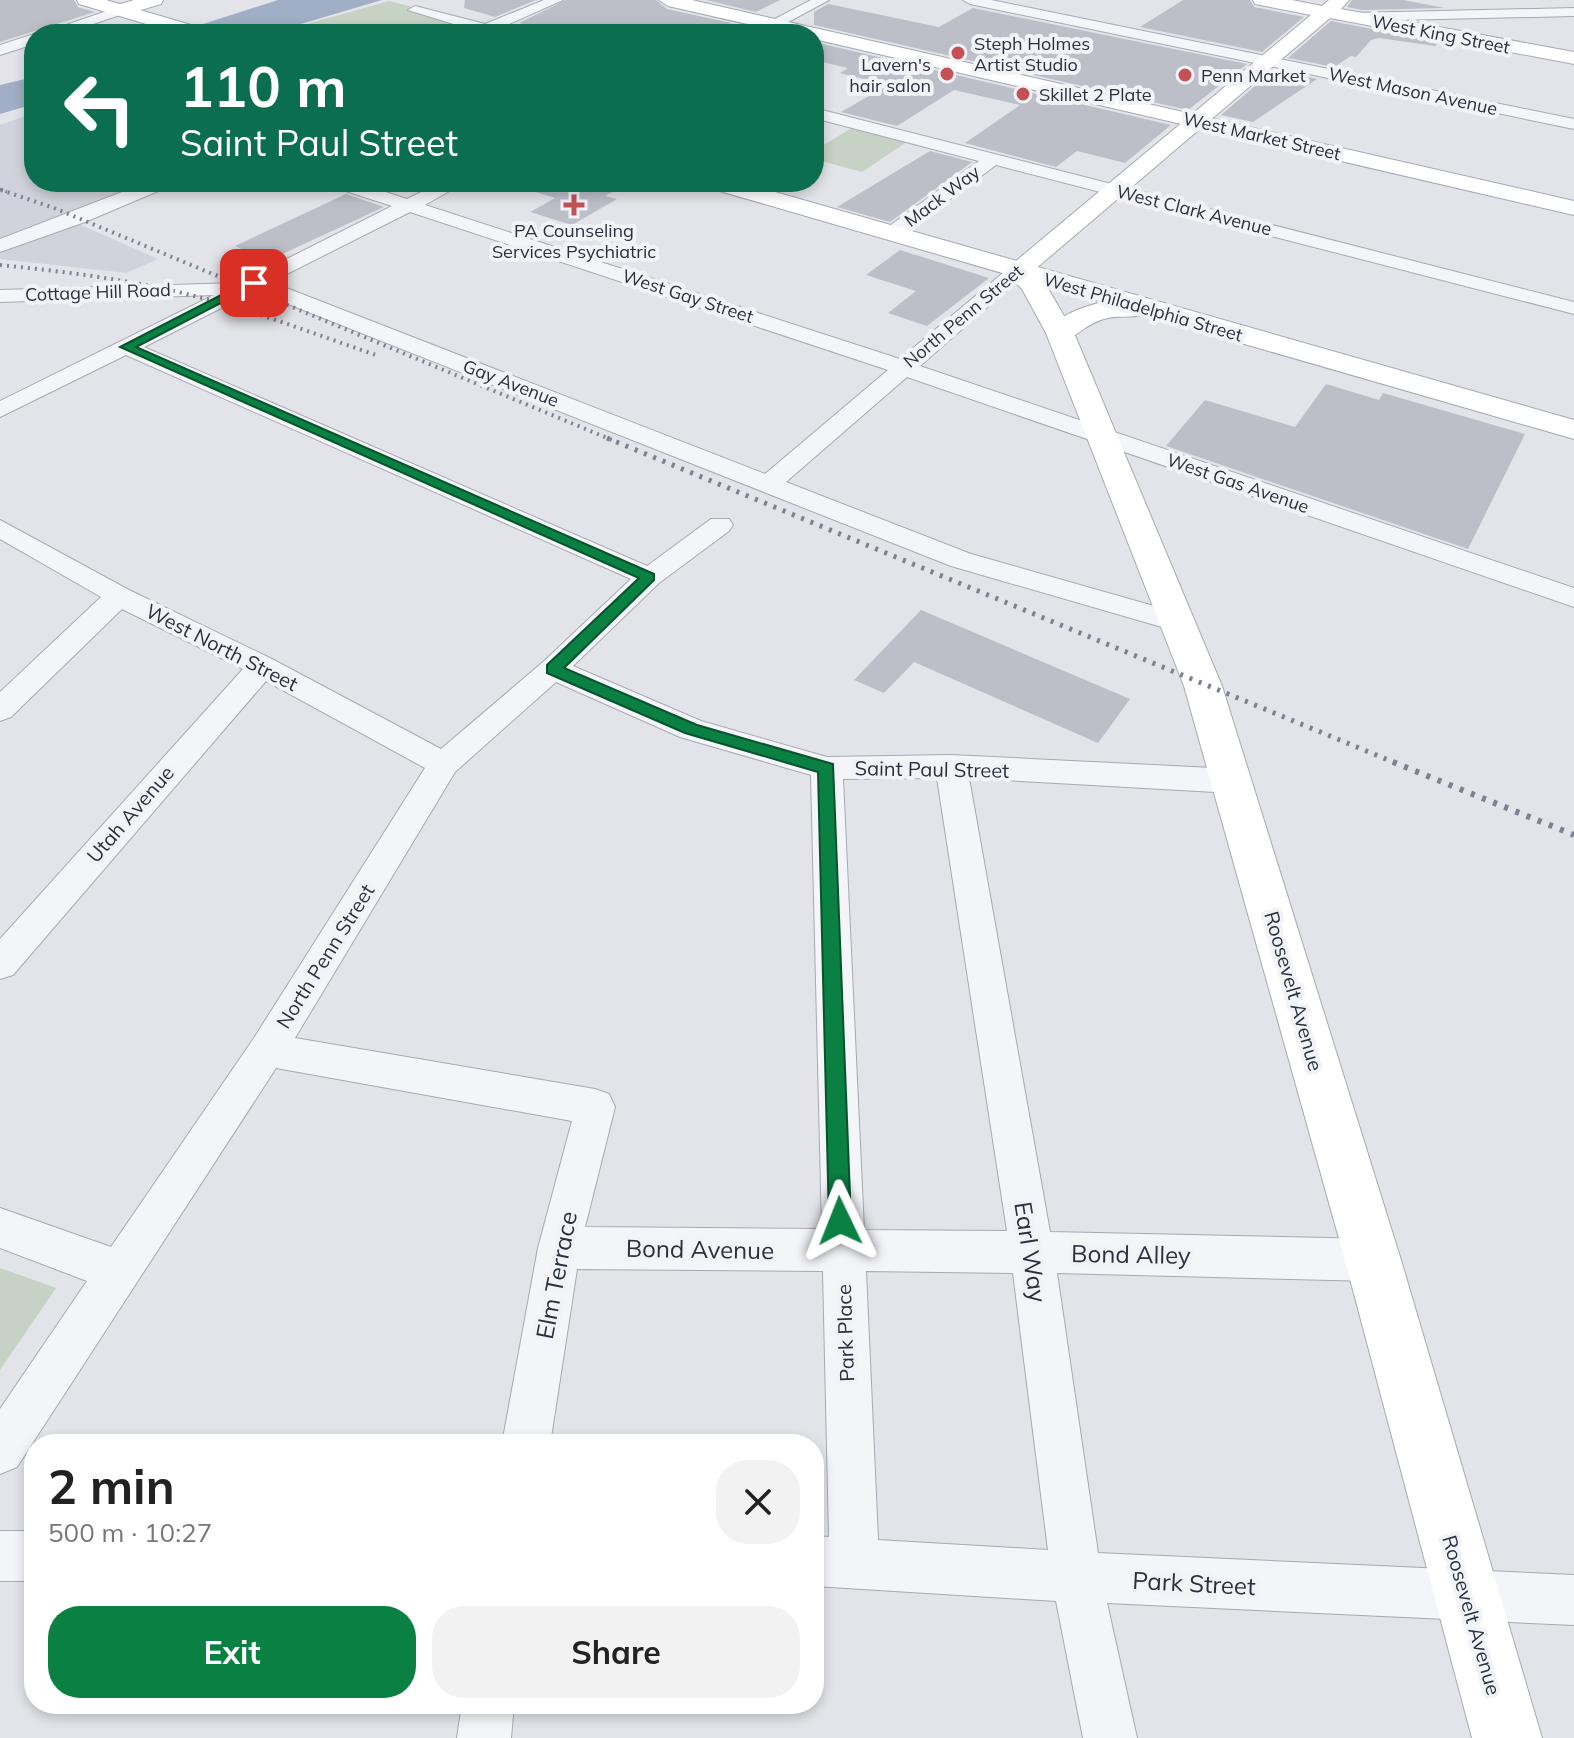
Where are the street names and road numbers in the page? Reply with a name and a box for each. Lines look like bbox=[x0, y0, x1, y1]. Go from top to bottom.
street label: West King Street bbox=[1370, 9, 1512, 59]
street label: West Mason Avenue bbox=[1326, 62, 1500, 120]
street label: West Market Street bbox=[1181, 107, 1343, 165]
street label: Mack Way bbox=[900, 160, 985, 232]
street label: West Clark Avenue bbox=[1114, 180, 1274, 240]
street label: North Penn Street bbox=[899, 259, 1027, 373]
street label: West Gay Street bbox=[620, 264, 756, 328]
street label: West Philadelphia Street bbox=[1041, 268, 1245, 346]
street label: Cottage Hill Road bbox=[25, 278, 171, 306]
street label: Gay Avenue bbox=[460, 354, 562, 412]
street label: West Gas Avenue bbox=[1164, 448, 1312, 518]
street label: West North Street bbox=[142, 598, 302, 696]
street label: Saint Paul Street bbox=[855, 755, 1009, 783]
street label: Utah Avenue bbox=[81, 760, 179, 868]
street label: North Penn Street bbox=[271, 879, 379, 1033]
street label: Roosevelt Avenue bbox=[1259, 908, 1329, 1074]
street label: Earl Way bbox=[1008, 1200, 1054, 1305]
street label: Elm Terrace bbox=[529, 1209, 583, 1341]
street label: Bond Avenue bbox=[626, 1233, 774, 1265]
street label: Bond Alley bbox=[1071, 1238, 1191, 1270]
street label: Park Place bbox=[831, 1284, 859, 1382]
street label: Roosevelt Avenue bbox=[1437, 1532, 1507, 1698]
street label: Park Street bbox=[1132, 1565, 1256, 1601]

